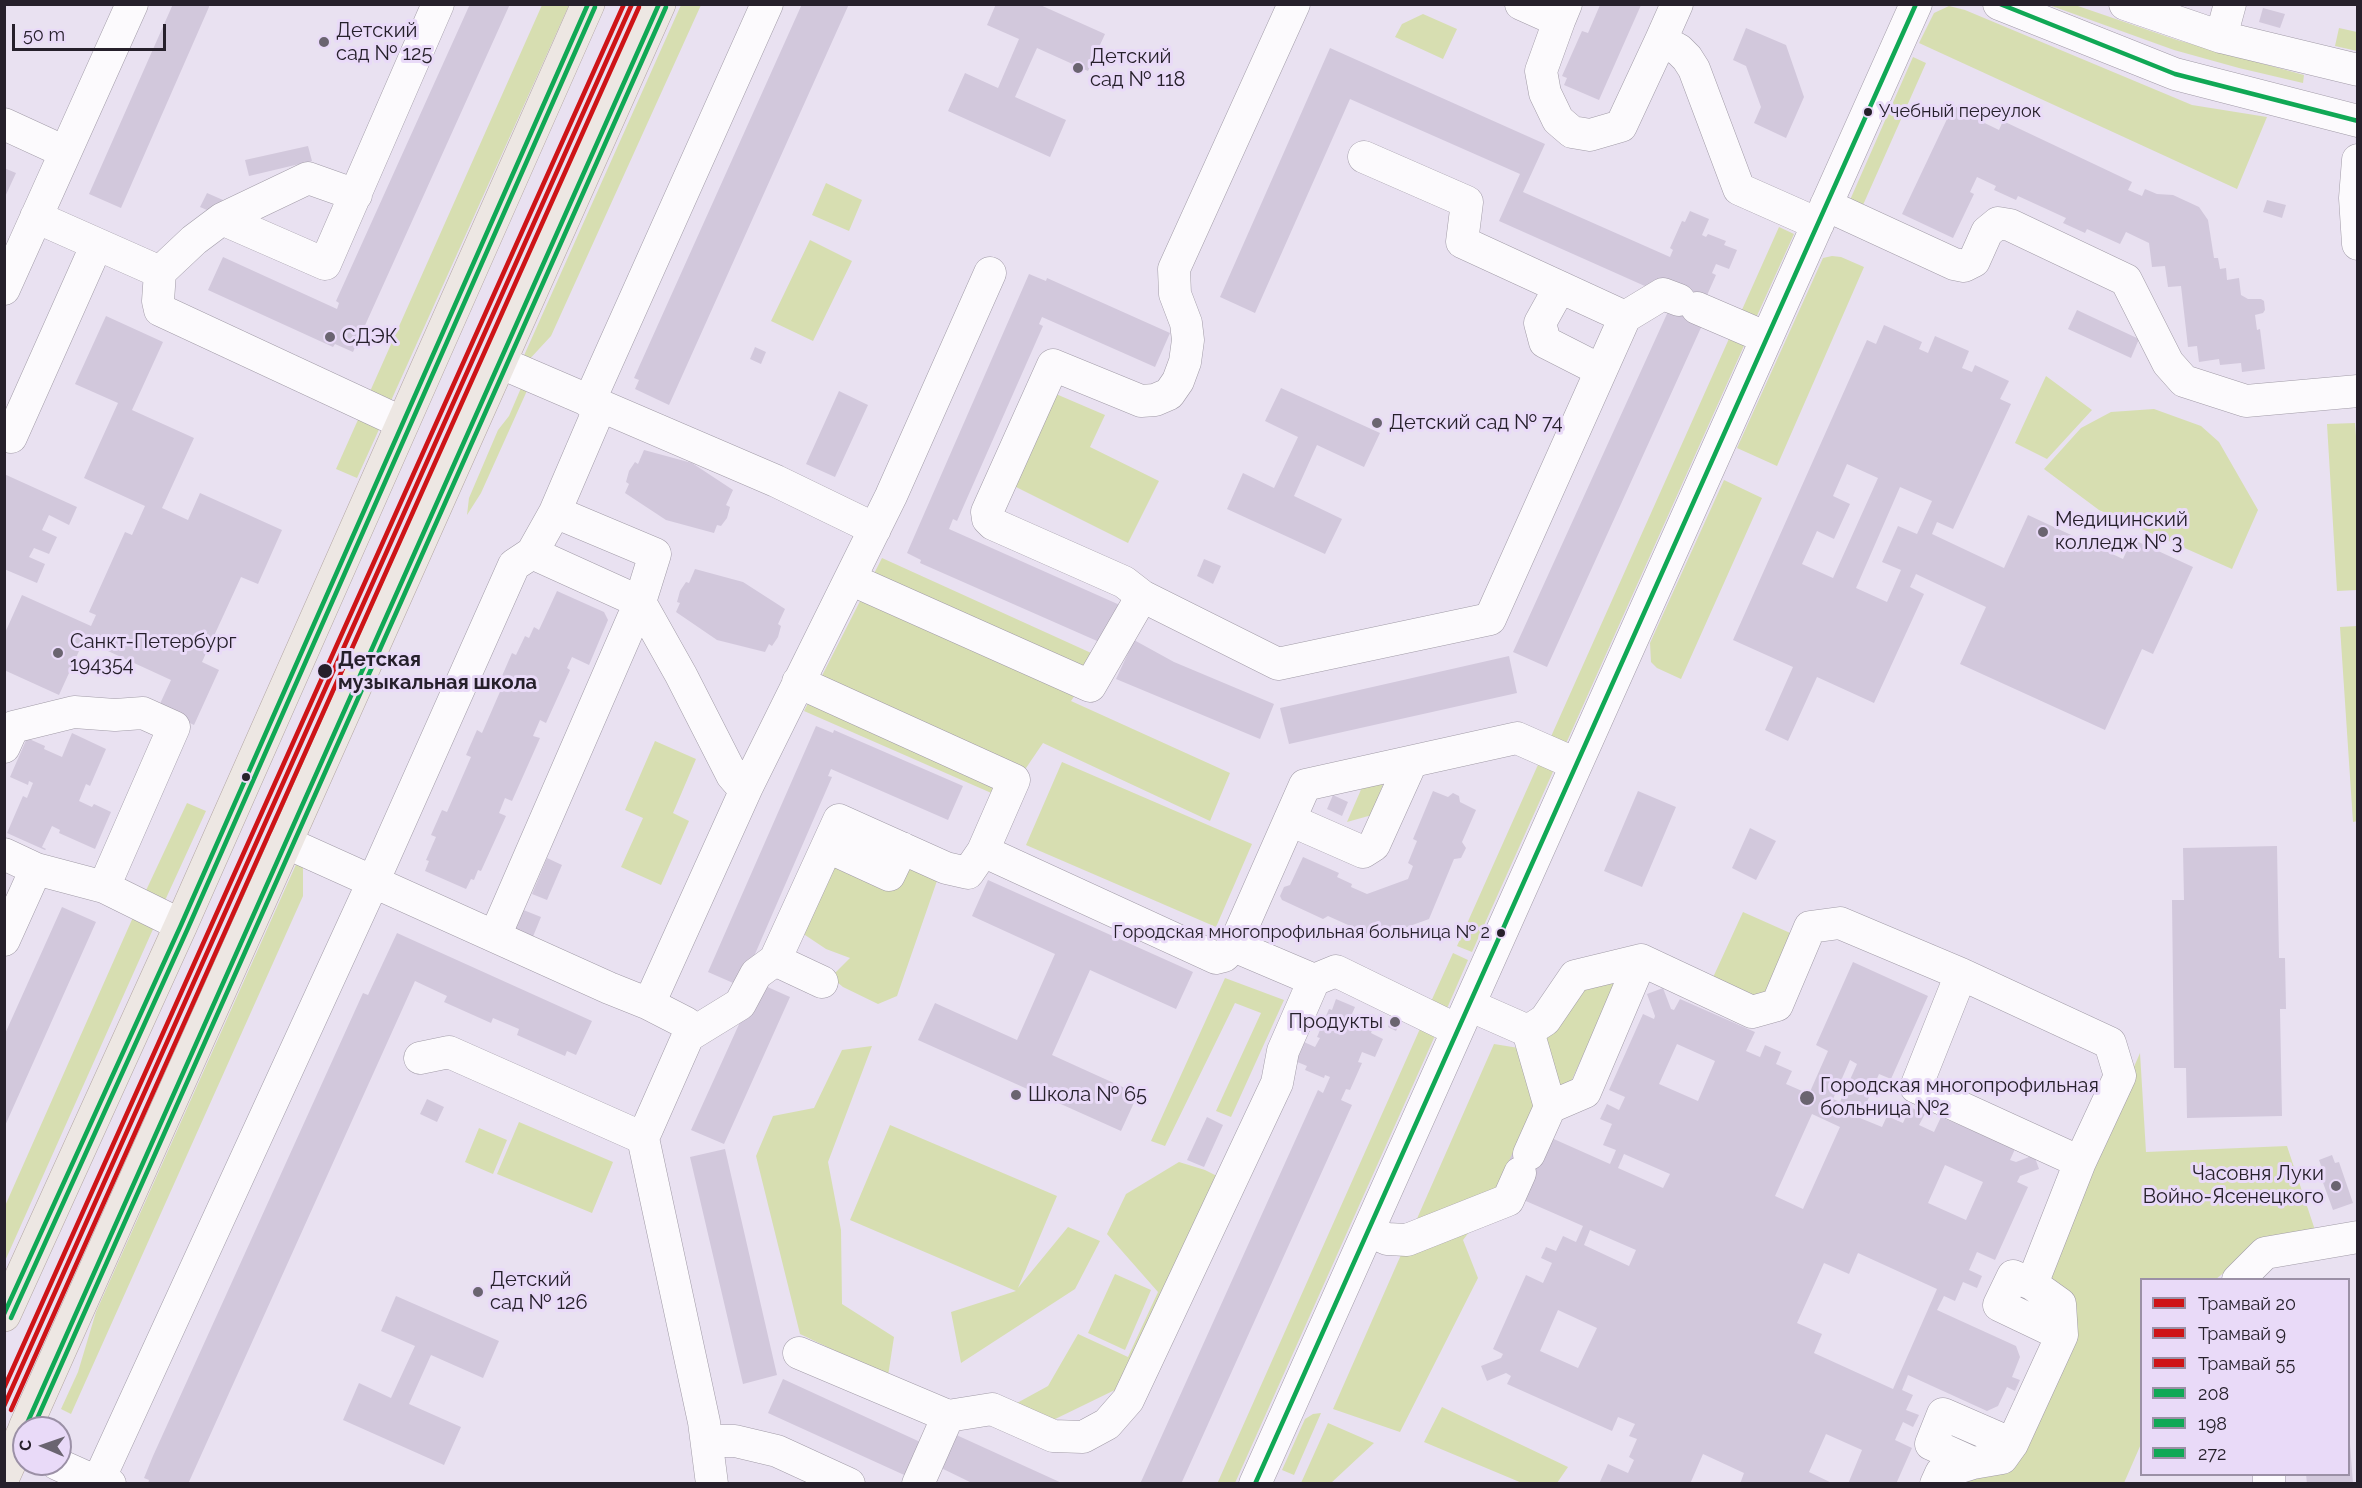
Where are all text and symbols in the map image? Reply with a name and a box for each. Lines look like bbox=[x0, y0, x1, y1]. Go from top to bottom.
scale bar bbox=[15, 12, 170, 50]
place label: Детский сад № 125 bbox=[336, 19, 432, 66]
text: 50 m bbox=[23, 24, 65, 45]
marker: Детский сад № 125 bbox=[317, 35, 331, 49]
place label: Детский сад № 118 bbox=[1090, 45, 1185, 92]
marker: Детский сад № 118 bbox=[1071, 61, 1085, 75]
place label: Учебный переулок bbox=[1879, 101, 2041, 123]
marker: Учебный переулок bbox=[1862, 106, 1874, 118]
place label: СДЭК bbox=[342, 325, 398, 349]
marker: СДЭК bbox=[323, 330, 337, 344]
place label: Детский сад № 74 bbox=[1389, 411, 1563, 435]
marker: Детский сад № 74 bbox=[1370, 416, 1384, 430]
place label: Медицинский колледж № 3 bbox=[2055, 508, 2188, 555]
marker: Медицинский колледж № 3 bbox=[2036, 525, 2050, 539]
place label: Санкт-Петербург 194354 bbox=[70, 630, 237, 677]
marker: Санкт-Петербург 194354 bbox=[51, 646, 65, 660]
place label: Детская музыкальная школа bbox=[338, 648, 537, 695]
marker: Детская музыкальная школа bbox=[316, 662, 334, 680]
unlabelled marker bbox=[240, 771, 252, 783]
place label: Городская многопрофильная больница № 2 bbox=[1113, 922, 1490, 944]
marker: Городская многопрофильная больница № 2 bbox=[1495, 927, 1507, 939]
place label: Продукты bbox=[1289, 1010, 1383, 1034]
marker: Продукты bbox=[1388, 1015, 1402, 1029]
place label: Городская многопрофильная больница №2 bbox=[1820, 1074, 2099, 1121]
place label: Школа № 65 bbox=[1028, 1083, 1147, 1107]
marker: Школа № 65 bbox=[1009, 1088, 1023, 1102]
marker: Городская многопрофильная больница №2 bbox=[1798, 1089, 1816, 1107]
place label: Часовня Луки Войно-Ясенецкого bbox=[2143, 1162, 2324, 1209]
marker: Часовня Луки Войно-Ясенецкого bbox=[2329, 1179, 2343, 1193]
place label: Детский сад № 126 bbox=[490, 1268, 588, 1315]
legend bbox=[2140, 1278, 2350, 1476]
marker: Детский сад № 126 bbox=[471, 1285, 485, 1299]
text: Трамвай 20 bbox=[2198, 1293, 2296, 1314]
text: Трамвай 9 bbox=[2198, 1323, 2286, 1344]
text: Трамвай 55 bbox=[2198, 1353, 2295, 1374]
text: 208 bbox=[2198, 1383, 2229, 1404]
text: 198 bbox=[2198, 1413, 2227, 1434]
north arrow bbox=[12, 1416, 72, 1476]
text: С bbox=[16, 1440, 35, 1451]
text: 272 bbox=[2198, 1443, 2226, 1464]

